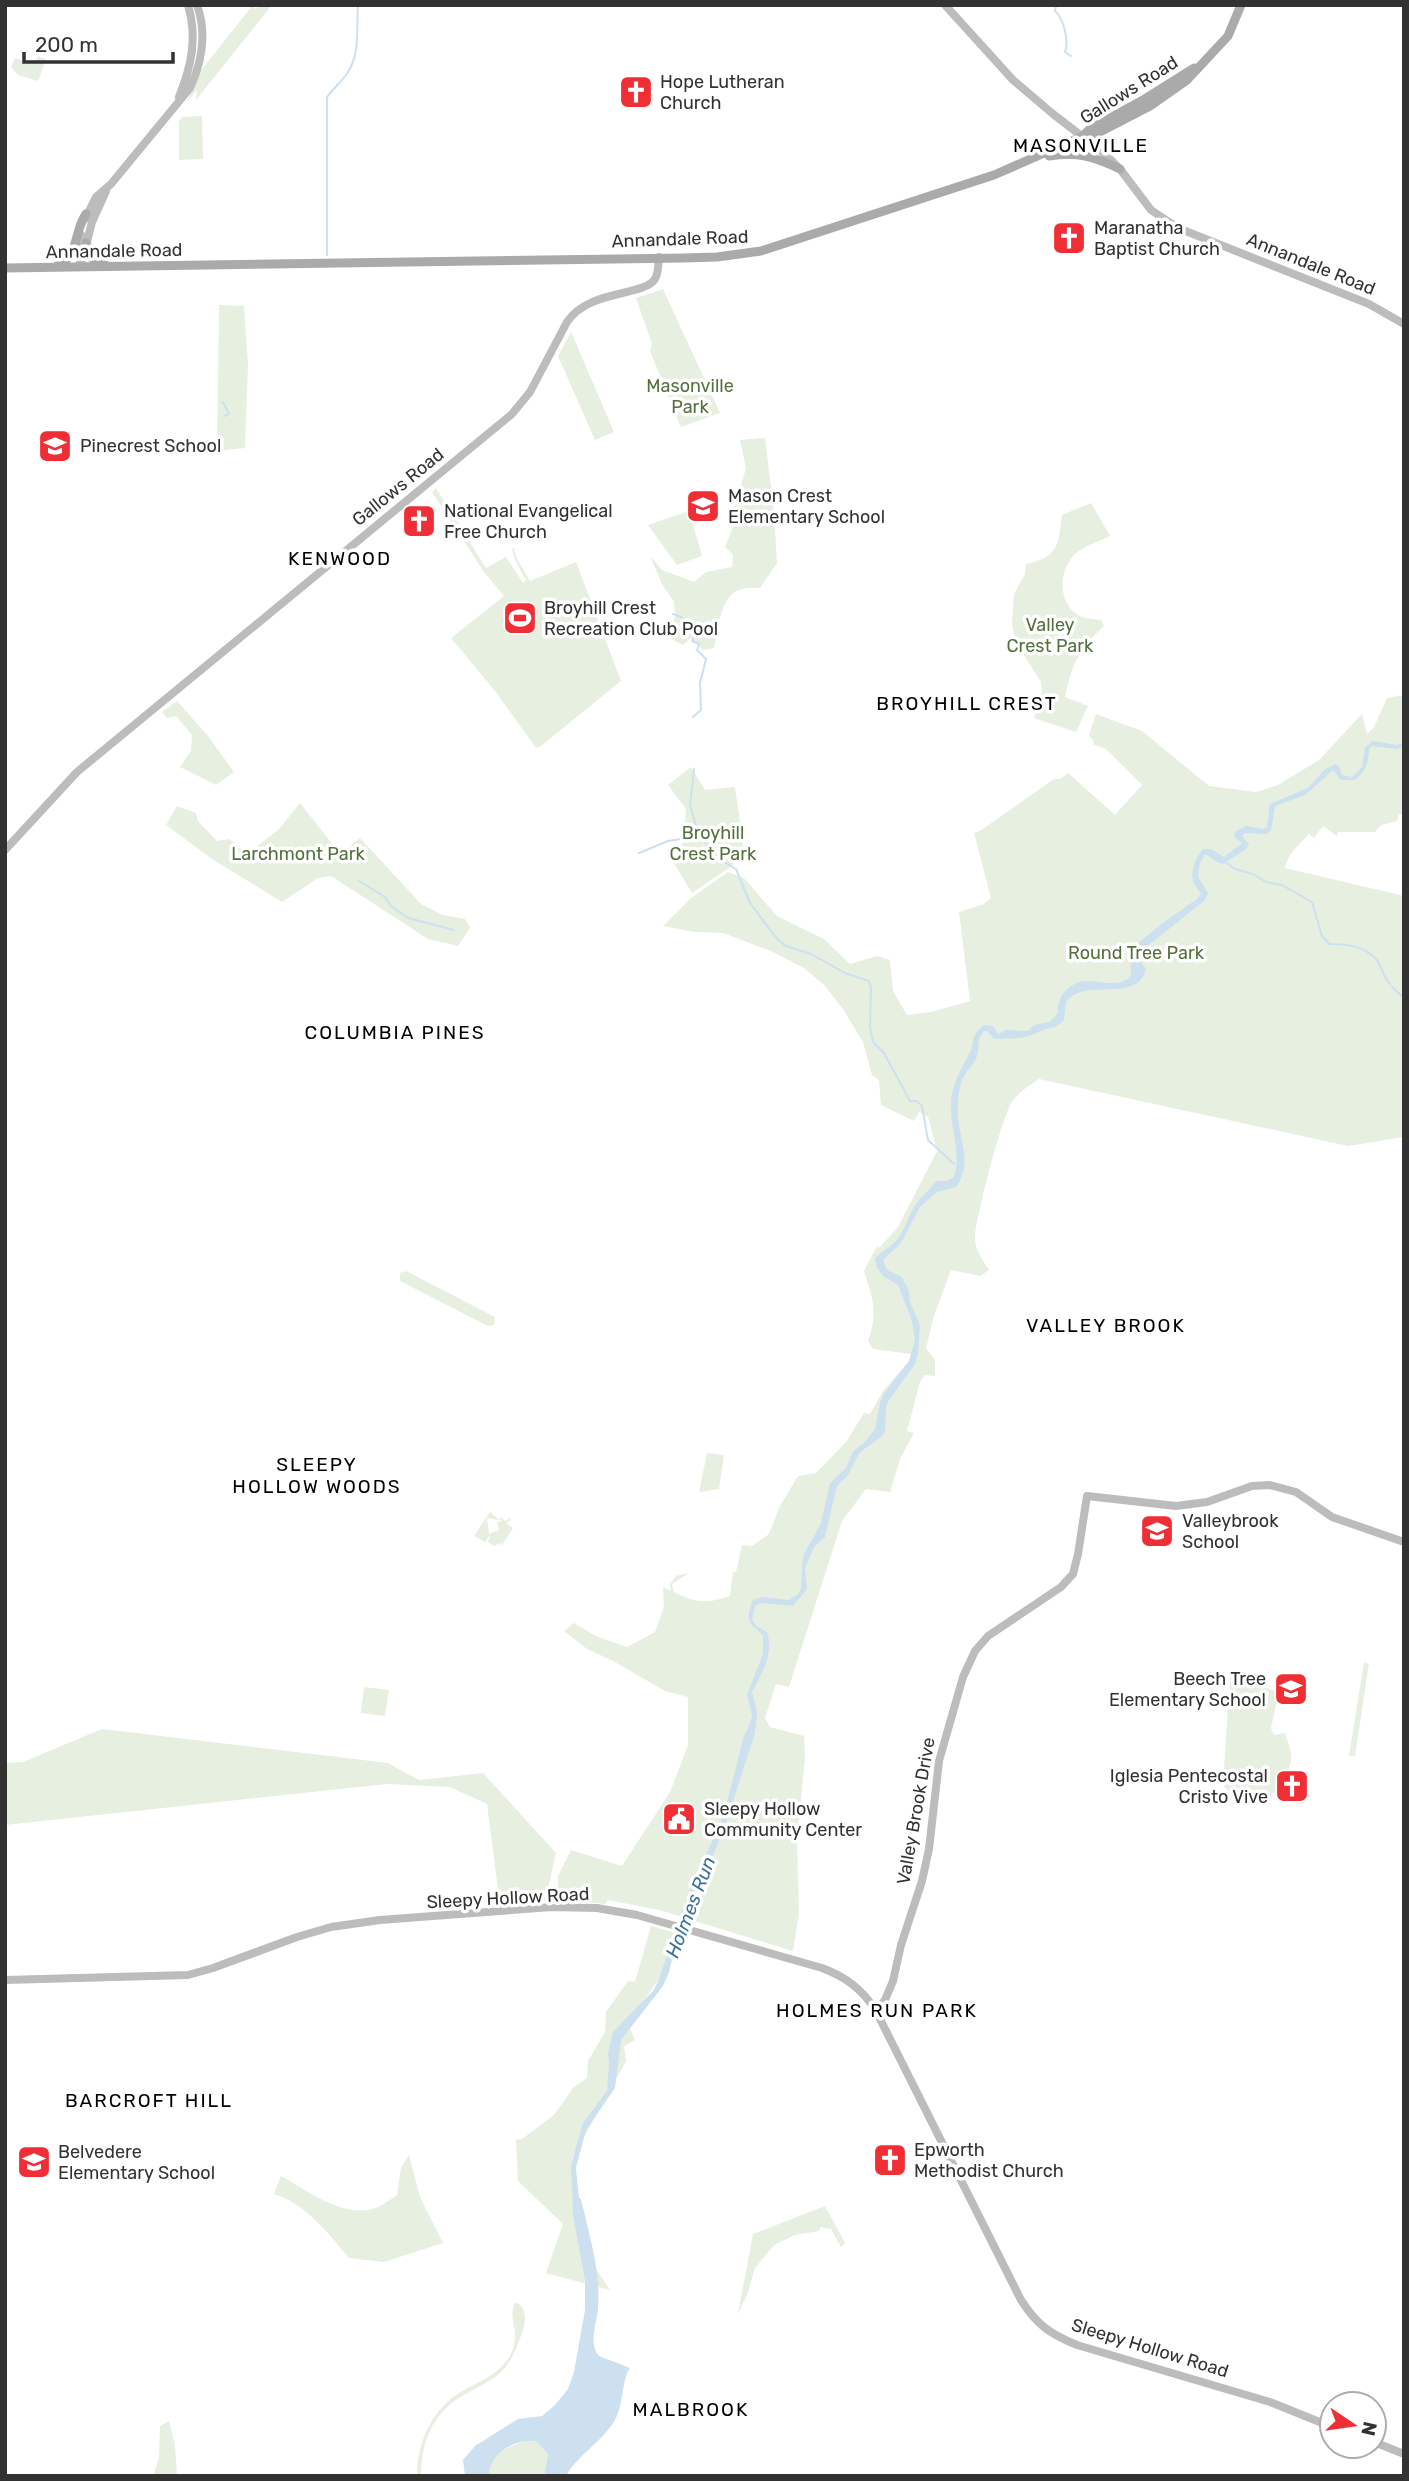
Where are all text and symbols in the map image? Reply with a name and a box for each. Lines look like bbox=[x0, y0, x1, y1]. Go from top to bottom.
scale bar bbox=[24, 21, 173, 65]
text: 200 m bbox=[35, 32, 98, 57]
street label: Gallows Road bbox=[1076, 51, 1182, 129]
place label: Hope Lutheran Church bbox=[660, 71, 785, 114]
church icon: Hope Lutheran Church bbox=[617, 73, 655, 111]
district label: MASONVILLE bbox=[1013, 134, 1149, 157]
place label: Maranatha Baptist Church bbox=[1094, 217, 1220, 260]
church icon: Maranatha Baptist Church bbox=[1050, 219, 1088, 257]
street label: Annandale Road bbox=[611, 226, 749, 252]
street label: Annandale Road bbox=[1243, 228, 1379, 300]
street label: Annandale Road bbox=[45, 239, 183, 263]
park label: Masonville Park bbox=[646, 375, 734, 418]
school or university icon: Pinecrest School bbox=[36, 427, 74, 465]
place label: Pinecrest School bbox=[80, 435, 221, 457]
street label: Gallows Road bbox=[348, 443, 448, 531]
place label: Mason Crest Elementary School bbox=[728, 485, 885, 528]
school or university icon: Mason Crest Elementary School bbox=[684, 487, 722, 525]
place label: National Evangelical Free Church bbox=[444, 500, 613, 543]
church icon: National Evangelical Free Church bbox=[400, 502, 438, 540]
district label: KENWOOD bbox=[288, 547, 392, 570]
place label: Broyhill Crest Recreation Club Pool bbox=[544, 597, 718, 640]
sports icon: Broyhill Crest Recreation Club Pool bbox=[501, 599, 539, 637]
park label: Valley Crest Park bbox=[1007, 614, 1094, 657]
district label: BROYHILL CREST bbox=[876, 692, 1058, 715]
park label: Broyhill Crest Park bbox=[670, 822, 757, 865]
park label: Larchmont Park bbox=[231, 843, 366, 865]
park label: Round Tree Park bbox=[1068, 942, 1205, 964]
district label: COLUMBIA PINES bbox=[305, 1021, 485, 1044]
district label: VALLEY BROOK bbox=[1026, 1314, 1186, 1337]
district label: SLEEPY HOLLOW WOODS bbox=[232, 1453, 402, 1498]
place label: Valleybrook School bbox=[1182, 1510, 1279, 1553]
school or university icon: Valleybrook School bbox=[1138, 1512, 1176, 1550]
place label: Beech Tree Elementary School bbox=[1109, 1668, 1266, 1711]
school or university icon: Beech Tree Elementary School bbox=[1272, 1670, 1310, 1708]
street label: Valley Brook Drive bbox=[892, 1736, 940, 1886]
place label: Iglesia Pentecostal Cristo Vive bbox=[1110, 1765, 1268, 1808]
church icon: Iglesia Pentecostal Cristo Vive bbox=[1273, 1767, 1311, 1805]
place label: Sleepy Hollow Community Center bbox=[704, 1798, 862, 1841]
public building icon: Sleepy Hollow Community Center bbox=[660, 1800, 698, 1838]
water label: Holmes Run bbox=[661, 1853, 720, 1961]
street label: Sleepy Hollow Road bbox=[426, 1883, 590, 1913]
district label: HOLMES RUN PARK bbox=[776, 1999, 978, 2022]
district label: BARCROFT HILL bbox=[65, 2089, 233, 2112]
place label: Epworth Methodist Church bbox=[914, 2139, 1064, 2182]
place label: Belvedere Elementary School bbox=[58, 2141, 215, 2184]
church icon: Epworth Methodist Church bbox=[871, 2141, 909, 2179]
school or university icon: Belvedere Elementary School bbox=[15, 2143, 53, 2181]
street label: Sleepy Hollow Road bbox=[1069, 2314, 1231, 2382]
north arrow bbox=[1318, 2390, 1388, 2460]
district label: MALBROOK bbox=[633, 2398, 749, 2421]
text: N bbox=[1356, 2419, 1382, 2438]

